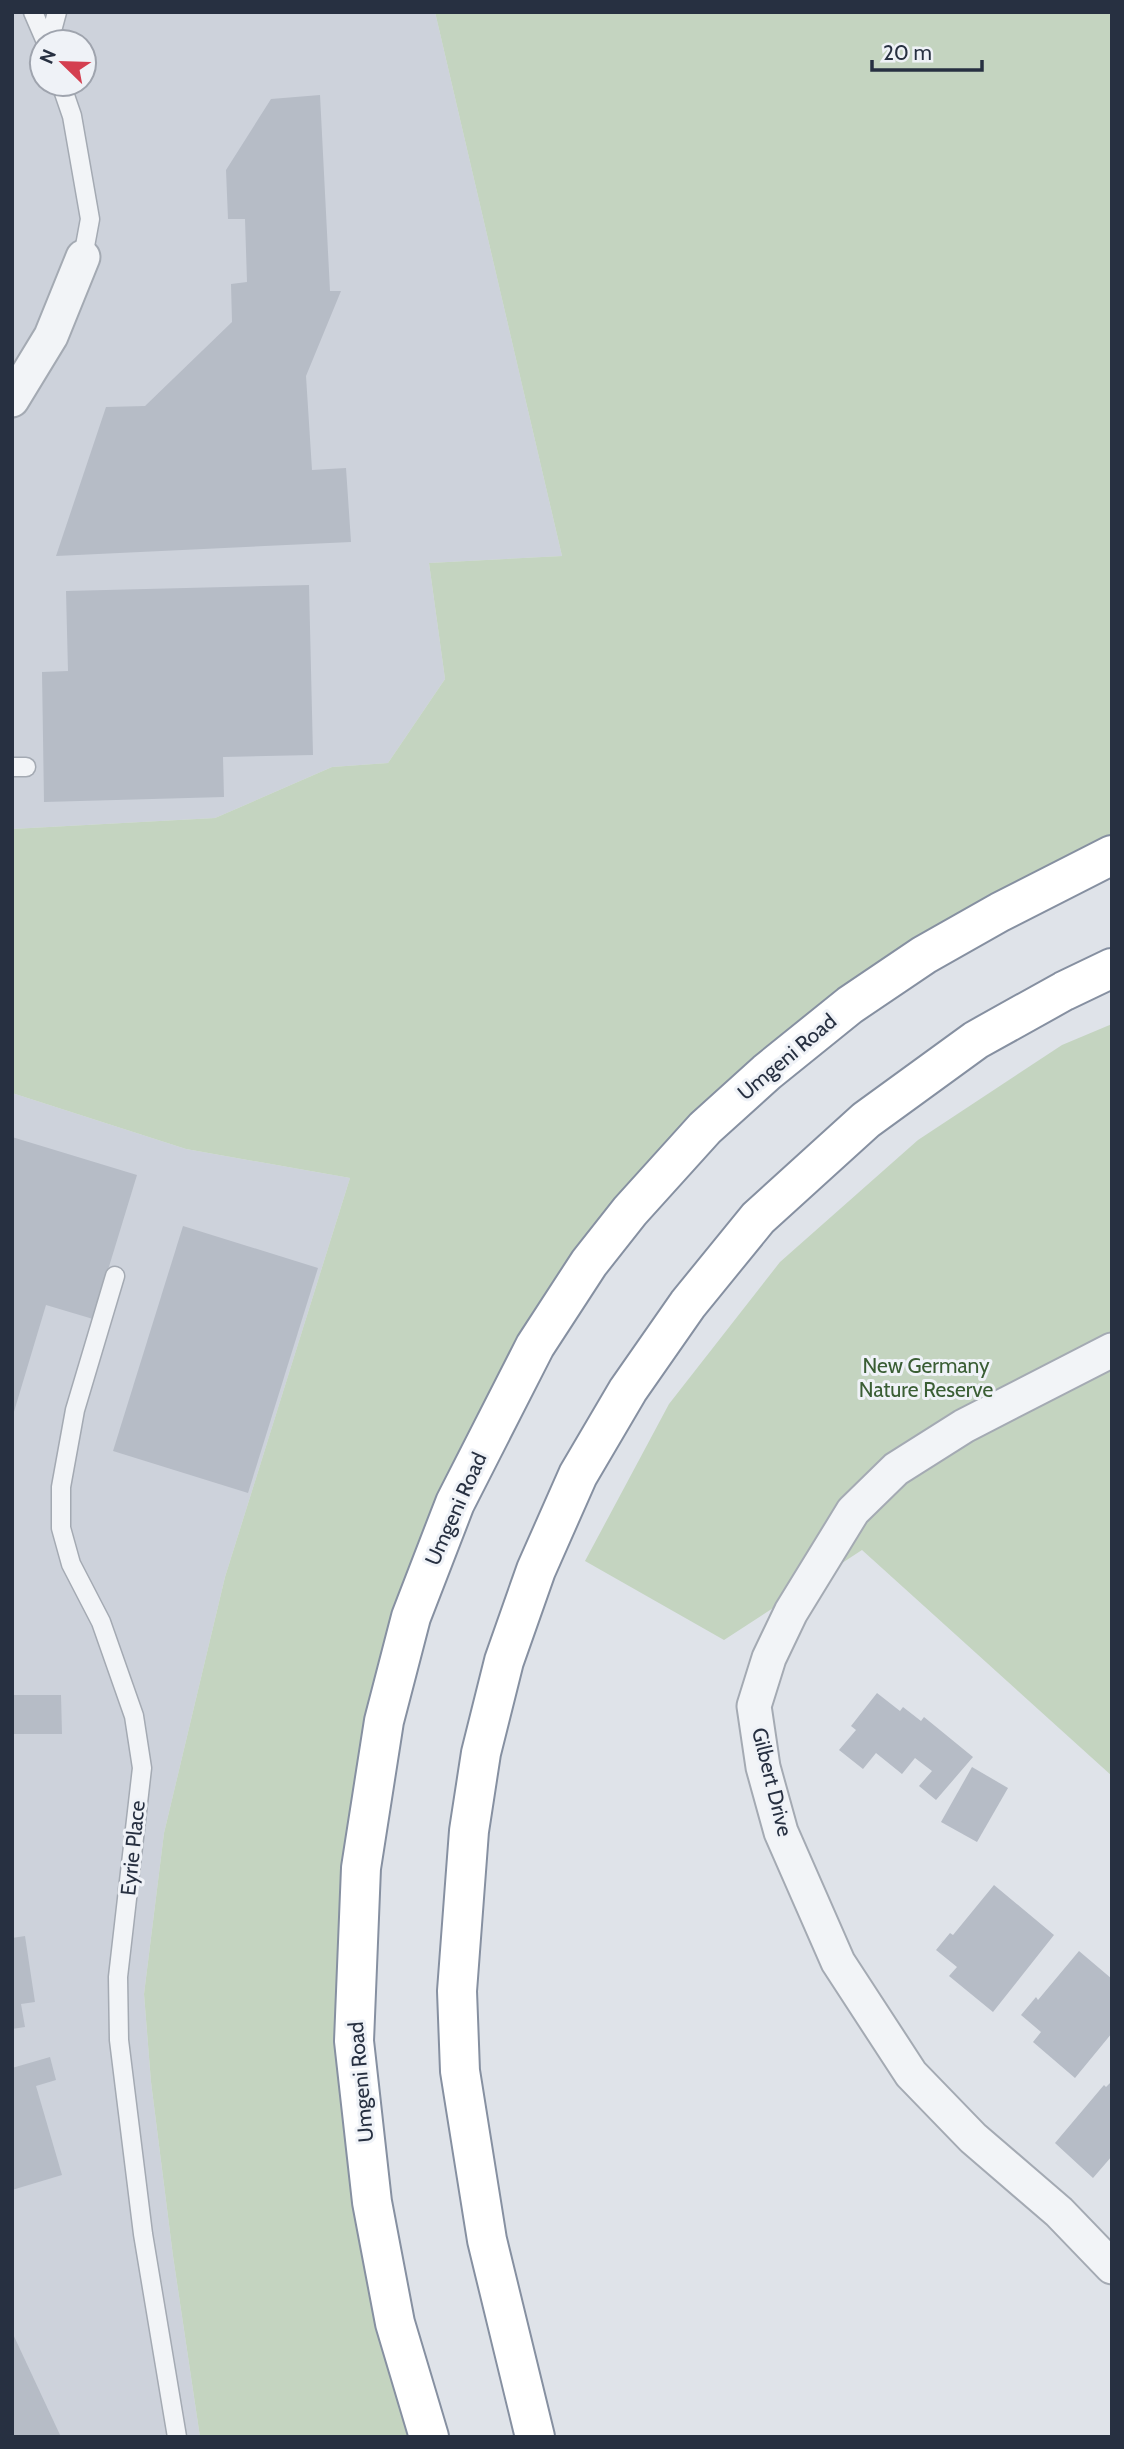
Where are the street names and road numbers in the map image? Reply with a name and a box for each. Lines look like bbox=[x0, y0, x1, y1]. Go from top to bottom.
street label: Umgeni Road bbox=[732, 1008, 841, 1105]
street label: Umgeni Road bbox=[420, 1448, 492, 1569]
street label: Gilbert Drive bbox=[747, 1725, 798, 1839]
street label: Eyrie Place bbox=[115, 1799, 150, 1897]
street label: Umgeni Road bbox=[343, 2021, 378, 2143]

